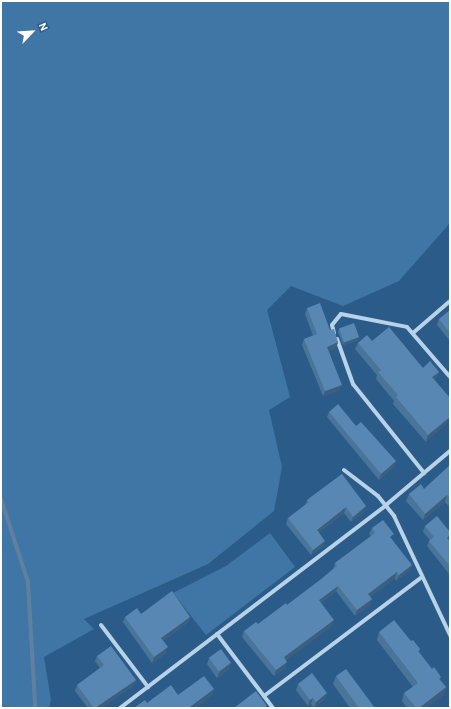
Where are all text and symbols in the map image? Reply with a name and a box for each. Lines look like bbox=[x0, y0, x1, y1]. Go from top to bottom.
north arrow bbox=[12, 12, 52, 52]
text: N bbox=[37, 21, 50, 33]

